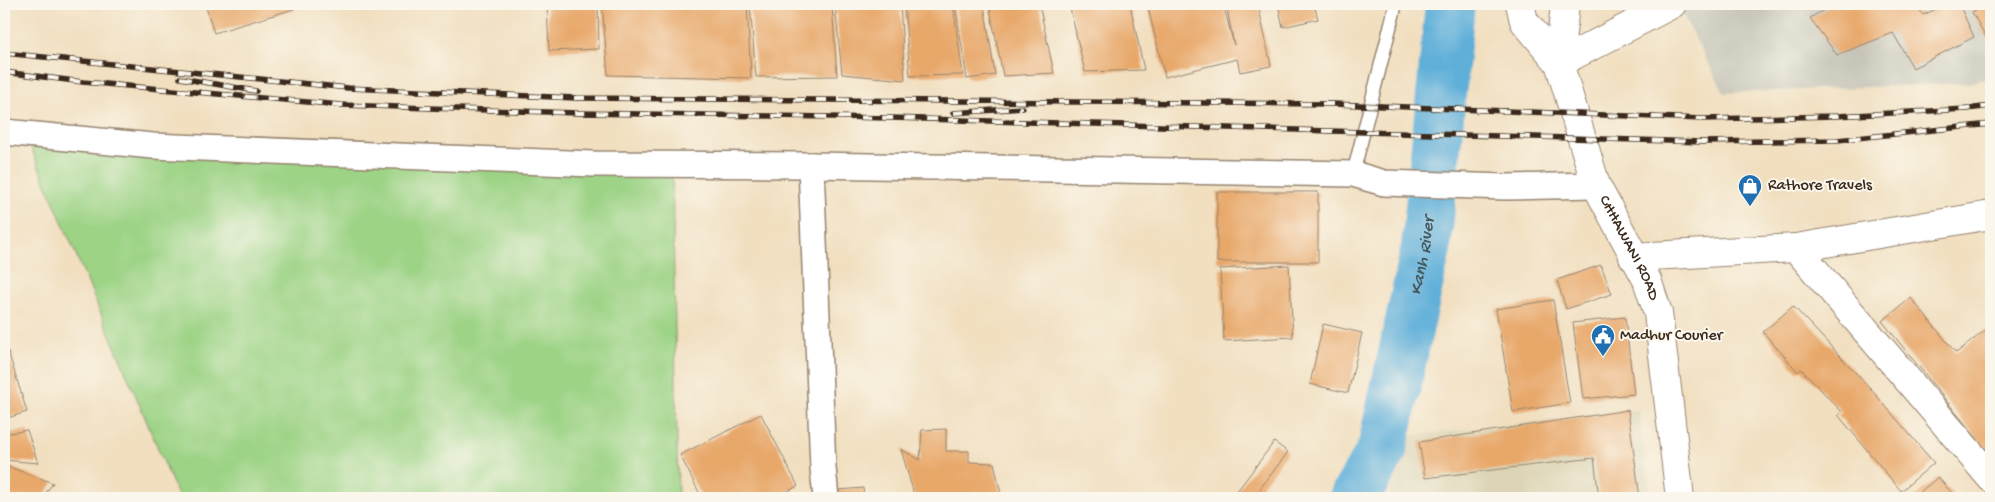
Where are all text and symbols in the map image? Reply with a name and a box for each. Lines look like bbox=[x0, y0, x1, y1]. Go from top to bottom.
shop icon: Rathore Travels bbox=[1737, 173, 1763, 207]
place label: Rathore Travels bbox=[1768, 177, 1873, 196]
street label: CHHAWANI ROAD bbox=[1594, 192, 1663, 304]
water label: Kanh River bbox=[1406, 212, 1440, 297]
public building icon: Madhur Courier bbox=[1590, 323, 1616, 357]
place label: Madhur Courier bbox=[1620, 327, 1724, 346]

